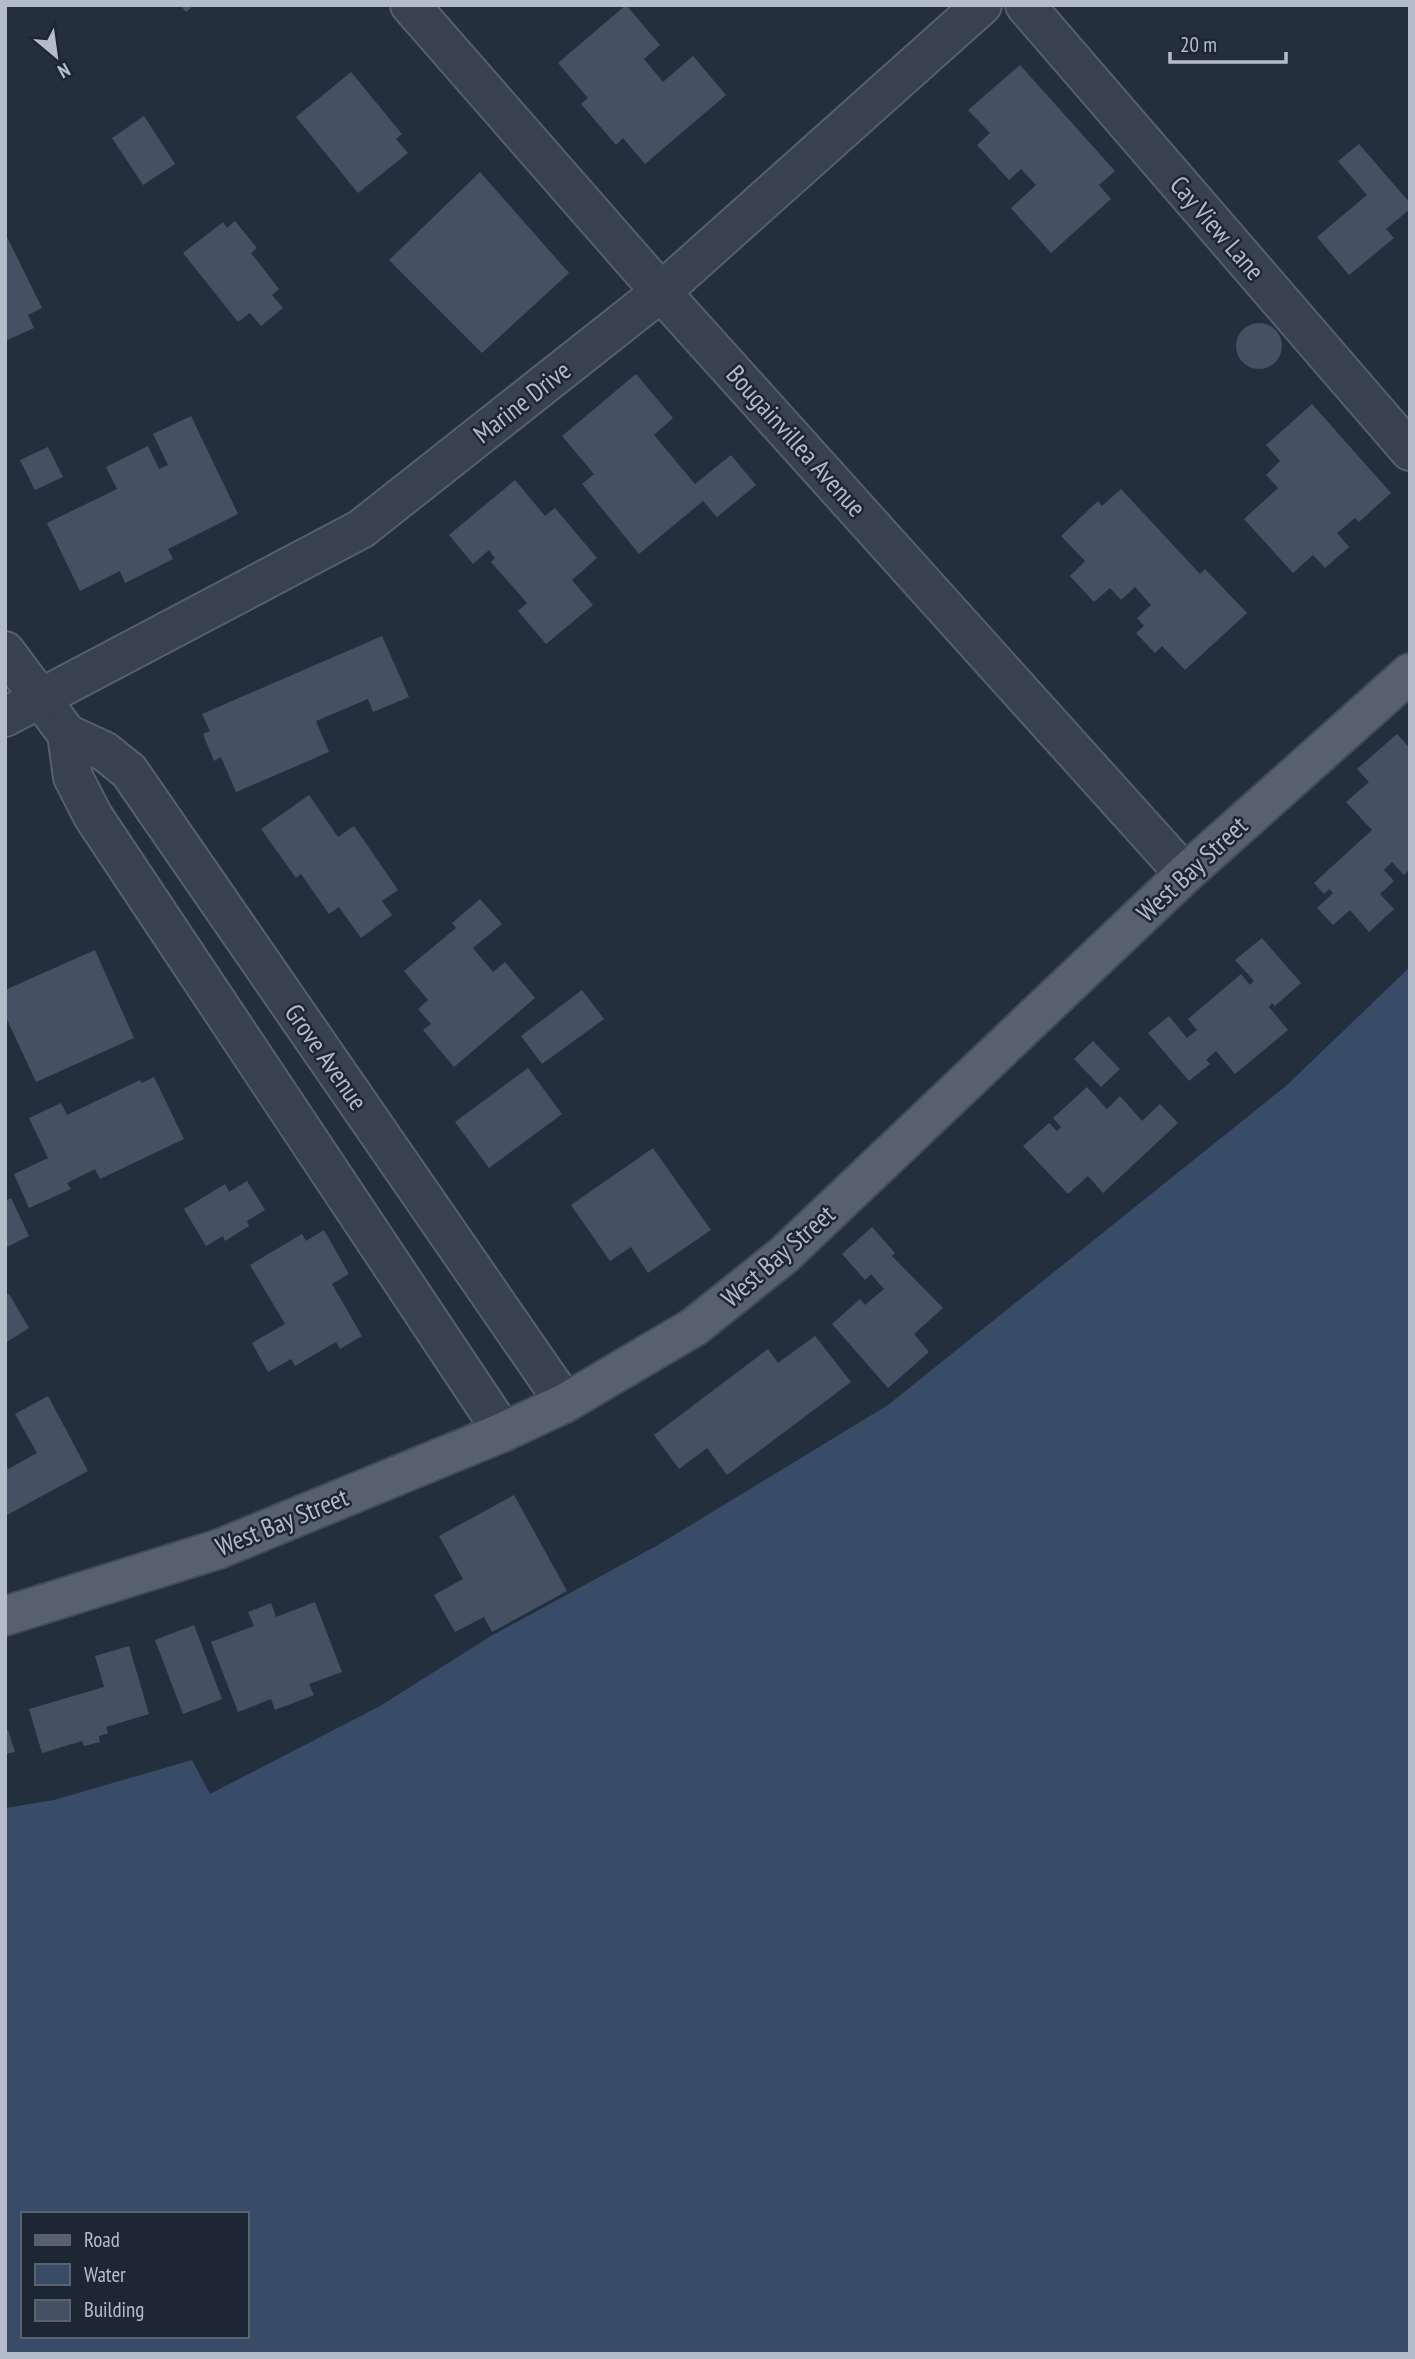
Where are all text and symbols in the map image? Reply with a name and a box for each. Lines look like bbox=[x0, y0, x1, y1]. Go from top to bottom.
north arrow bbox=[21, 21, 91, 91]
scale bar bbox=[1170, 21, 1286, 65]
text: 20 m bbox=[1180, 31, 1217, 58]
text: N bbox=[54, 58, 75, 84]
street label: Cay View Lane bbox=[1163, 169, 1272, 287]
street label: Marine Drive bbox=[466, 353, 577, 450]
street label: Bougainvillea Avenue bbox=[720, 358, 873, 523]
street label: West Bay Street bbox=[1129, 809, 1254, 928]
street label: Grove Avenue bbox=[278, 997, 375, 1116]
street label: West Bay Street bbox=[714, 1197, 841, 1314]
street label: West Bay Street bbox=[211, 1480, 353, 1563]
legend bbox=[21, 2212, 248, 2338]
text: Road bbox=[84, 2226, 120, 2253]
text: Water bbox=[84, 2261, 126, 2288]
text: Building bbox=[84, 2296, 144, 2323]

